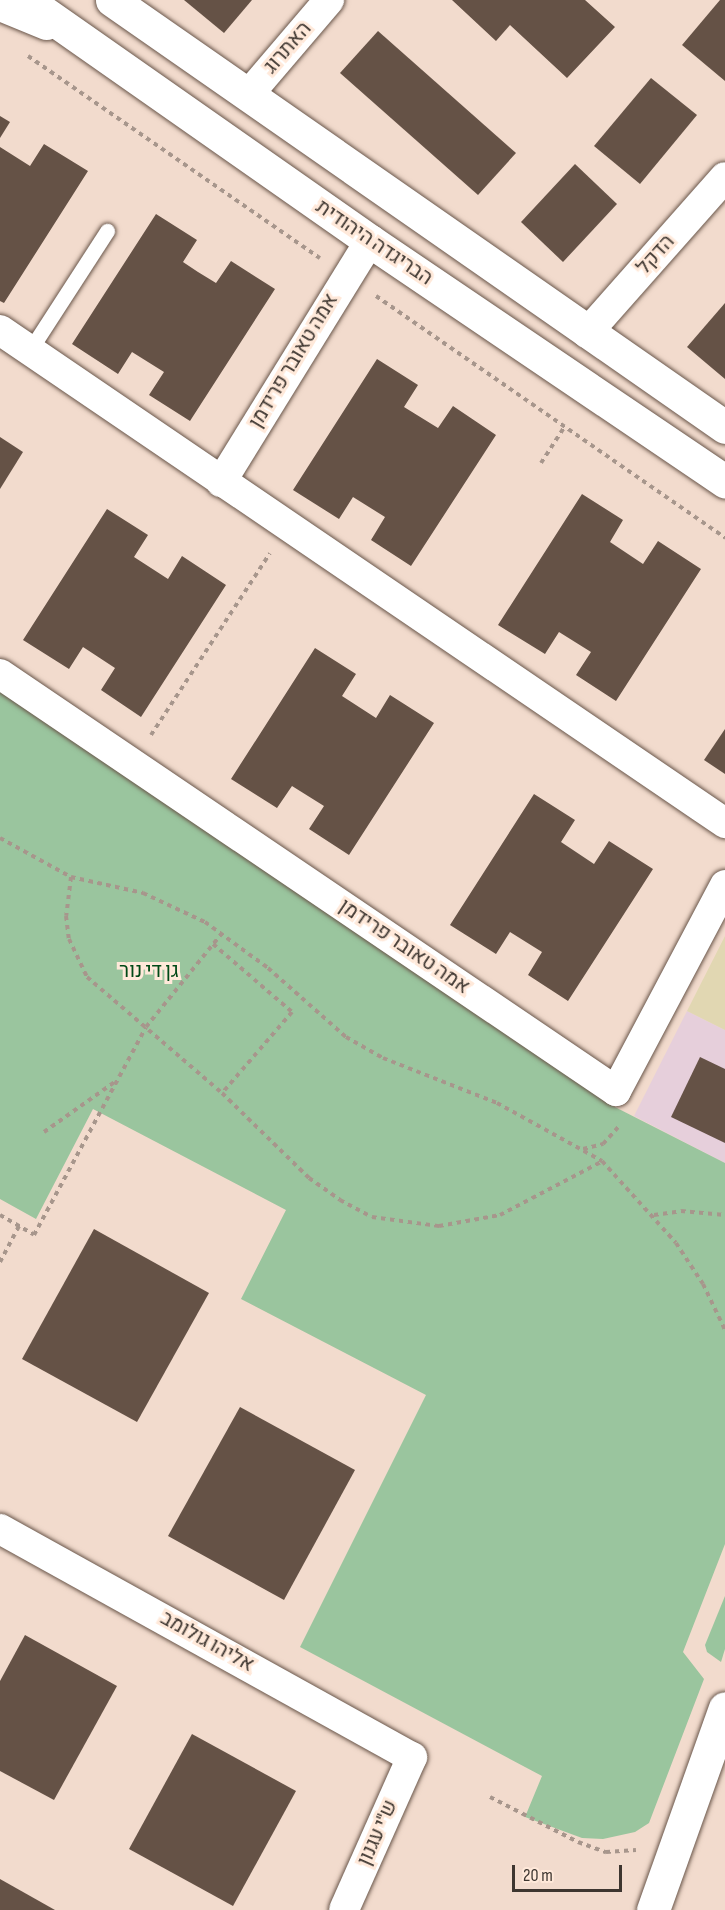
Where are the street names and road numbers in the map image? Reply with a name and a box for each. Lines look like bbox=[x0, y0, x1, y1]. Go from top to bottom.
street label: האתרוג bbox=[259, 17, 317, 79]
street label: הבריגדה היהודית bbox=[311, 195, 437, 291]
street label: הדקל bbox=[632, 230, 680, 280]
street label: אמה טאובר פרידמן bbox=[244, 290, 344, 432]
street label: אמה טאובר פרידמן bbox=[334, 894, 474, 1000]
street label: אליהו גולומב bbox=[156, 1607, 258, 1677]
street label: ש"י עגנון bbox=[353, 1797, 403, 1869]

